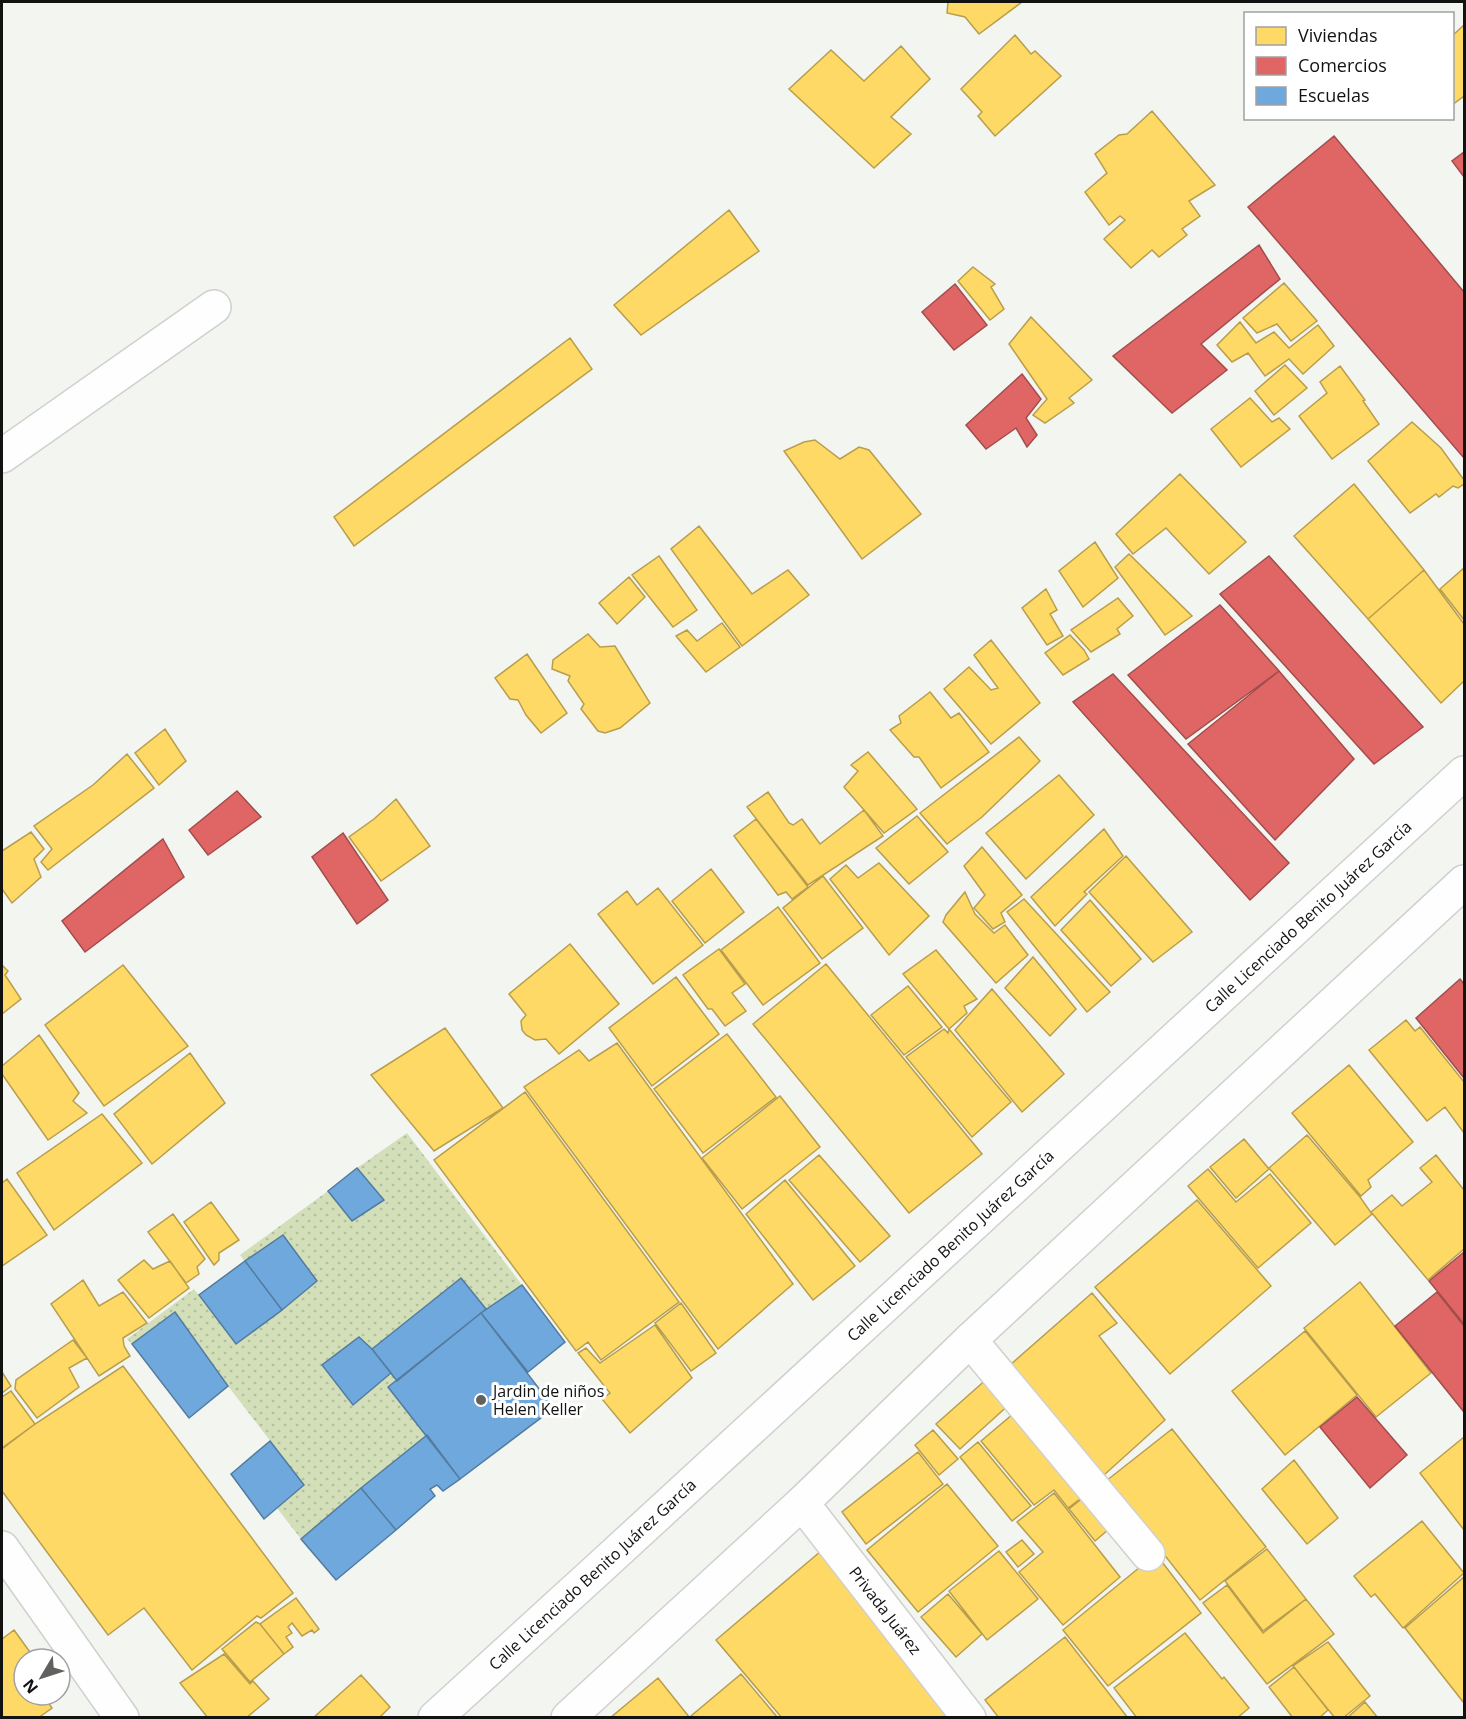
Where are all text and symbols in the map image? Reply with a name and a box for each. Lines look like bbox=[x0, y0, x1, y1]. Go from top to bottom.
legend bbox=[1244, 12, 1454, 120]
text: Viviendas bbox=[1298, 23, 1378, 47]
text: Comercios bbox=[1298, 53, 1387, 77]
text: Escuelas bbox=[1298, 83, 1369, 107]
street label: Calle Licenciado Benito Juárez García bbox=[1200, 816, 1416, 1017]
street label: Calle Licenciado Benito Juárez García bbox=[842, 1145, 1058, 1346]
place label: Jardin de niños Helen Keller bbox=[491, 1380, 604, 1420]
marker: Jardin de niños Helen Keller bbox=[474, 1393, 488, 1407]
street label: Calle Licenciado Benito Juárez García bbox=[484, 1474, 701, 1675]
street label: Privada Juárez bbox=[844, 1562, 927, 1659]
north arrow bbox=[12, 1647, 72, 1707]
text: N bbox=[18, 1674, 43, 1698]

